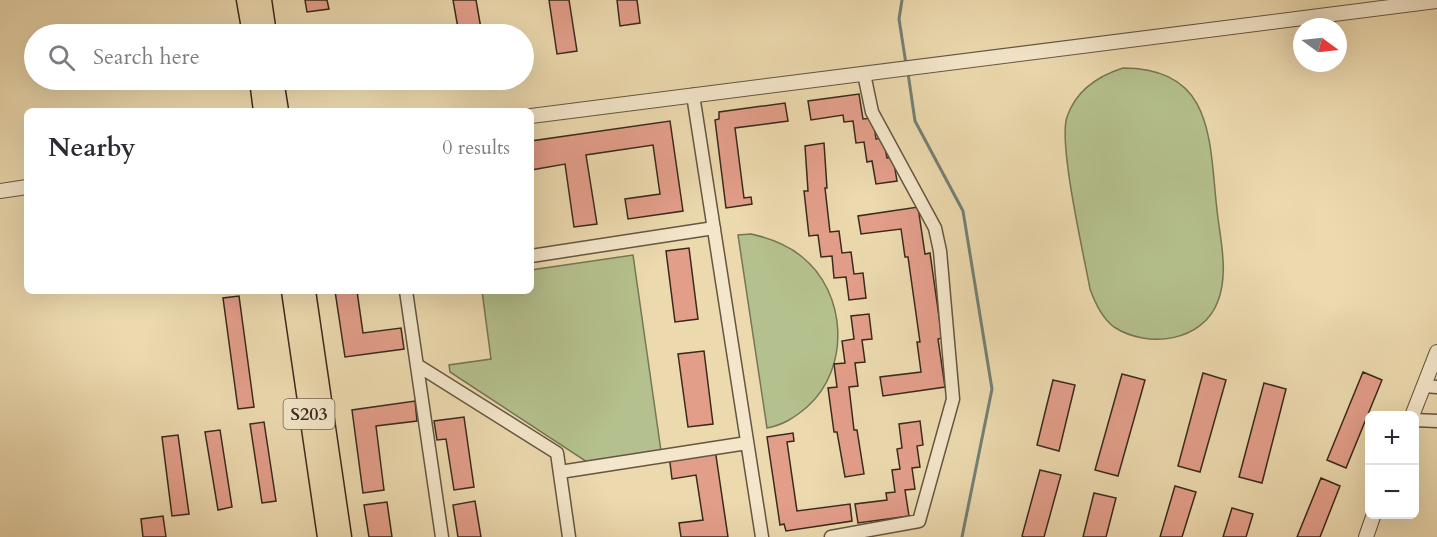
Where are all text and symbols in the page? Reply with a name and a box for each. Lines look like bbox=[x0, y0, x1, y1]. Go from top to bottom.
north arrow bbox=[1293, 18, 1347, 72]
search box bbox=[24, 24, 534, 90]
icon: search bbox=[45, 41, 78, 74]
text: Search here bbox=[93, 42, 200, 72]
text: Nearby bbox=[48, 130, 136, 165]
text: 0 results bbox=[442, 134, 510, 161]
road number: S203 bbox=[284, 399, 334, 429]
map controls bbox=[1365, 411, 1419, 519]
button: + bbox=[1365, 411, 1419, 465]
button: − bbox=[1365, 465, 1419, 519]

